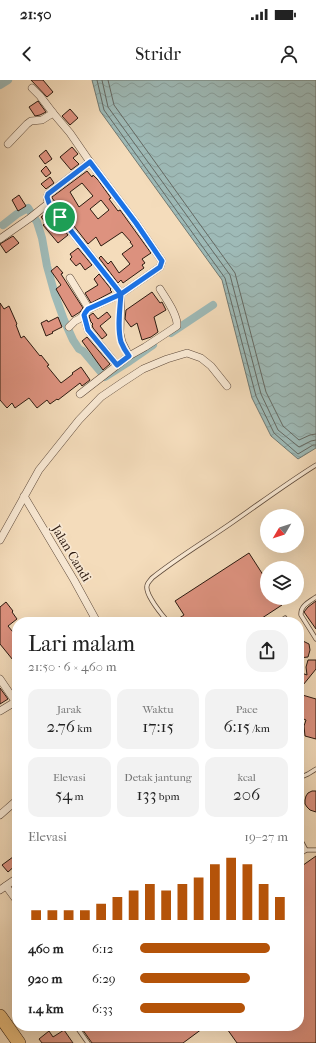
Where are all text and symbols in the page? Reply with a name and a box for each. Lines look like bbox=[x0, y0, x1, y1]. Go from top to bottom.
text: 21:50 bbox=[20, 5, 51, 23]
icon: back bbox=[16, 43, 38, 65]
icon: person bbox=[278, 43, 300, 65]
text: Stridr bbox=[135, 44, 181, 65]
pin bbox=[43, 200, 77, 234]
icon: arrive bbox=[49, 206, 71, 228]
north arrow bbox=[260, 509, 304, 553]
map controls bbox=[260, 509, 304, 605]
street label: Jalan Candi bbox=[48, 521, 94, 585]
button: layers bbox=[260, 561, 304, 605]
button: share bbox=[246, 630, 288, 672]
text: Lari malam bbox=[28, 631, 135, 657]
text: 21:50 · 6 × 460 m bbox=[28, 659, 117, 674]
text: Jarak bbox=[57, 703, 82, 716]
text: Waktu bbox=[143, 703, 173, 716]
text: Pace bbox=[236, 703, 258, 716]
text: 2.76 bbox=[47, 716, 75, 736]
text: 17:15 bbox=[142, 716, 174, 736]
text: 6:15 bbox=[223, 716, 250, 736]
text: km bbox=[75, 722, 92, 735]
text: /km bbox=[250, 722, 270, 735]
text: Elevasi bbox=[53, 771, 86, 784]
text: Detak jantung bbox=[124, 771, 192, 784]
text: kcal bbox=[237, 771, 256, 784]
text: 54 bbox=[55, 784, 72, 804]
text: 133 bbox=[136, 784, 156, 804]
text: 206 bbox=[233, 784, 260, 804]
text: m bbox=[72, 790, 84, 803]
text: bpm bbox=[156, 790, 180, 803]
text: Elevasi bbox=[28, 829, 67, 844]
text: 19–27 m bbox=[244, 829, 288, 844]
text: 460 m bbox=[28, 941, 63, 956]
text: 6:12 bbox=[92, 941, 114, 956]
text: 920 m bbox=[28, 971, 62, 986]
text: 6:29 bbox=[92, 971, 116, 986]
text: 1.4 km bbox=[28, 1001, 63, 1016]
text: 6:33 bbox=[92, 1001, 113, 1016]

